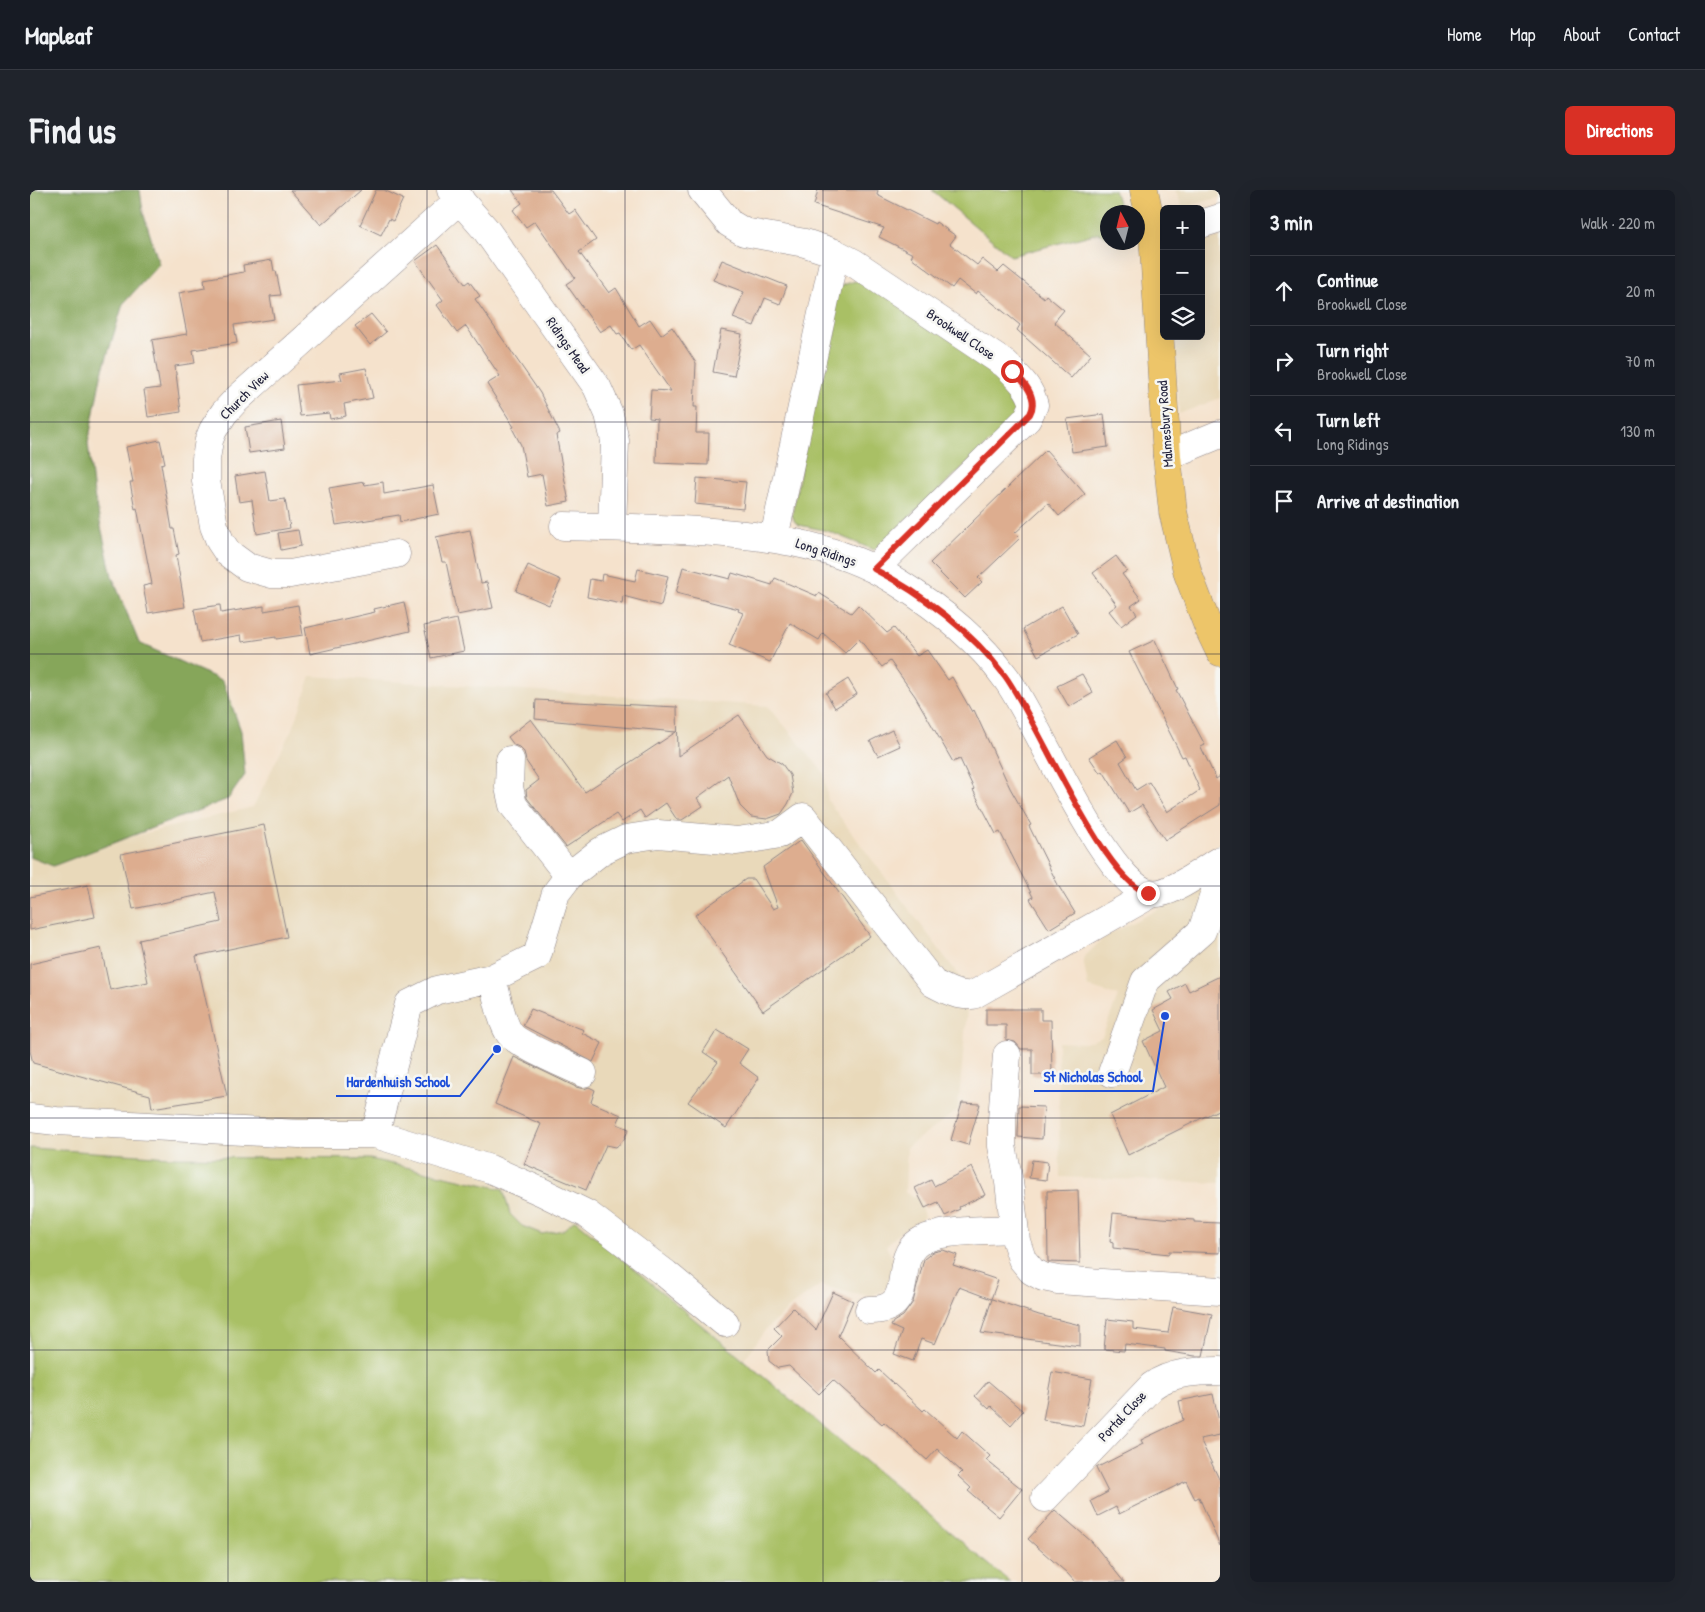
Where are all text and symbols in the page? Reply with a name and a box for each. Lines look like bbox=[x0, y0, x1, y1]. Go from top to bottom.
text: Mapleaf bbox=[25, 19, 93, 51]
text: Home bbox=[1447, 22, 1482, 47]
text: Map bbox=[1510, 22, 1535, 47]
text: About bbox=[1563, 22, 1600, 47]
text: Contact bbox=[1628, 22, 1680, 47]
button: Directions bbox=[1565, 106, 1675, 155]
text: Find us bbox=[30, 107, 116, 154]
north arrow bbox=[1100, 205, 1145, 250]
map controls bbox=[1160, 205, 1205, 340]
button: + bbox=[1160, 205, 1205, 250]
text: 3 min bbox=[1270, 208, 1313, 237]
text: Walk · 220 m bbox=[1581, 212, 1655, 234]
button: − bbox=[1160, 250, 1205, 295]
text: Continue bbox=[1317, 267, 1378, 293]
icon: ahead bbox=[1270, 277, 1298, 305]
text: 20 m bbox=[1626, 280, 1655, 302]
text: Brookwell Close bbox=[1317, 293, 1407, 315]
button: layers bbox=[1160, 295, 1205, 340]
street label: Brookwell Close bbox=[923, 304, 1000, 364]
street label: Ridings Mead bbox=[541, 313, 595, 377]
text: Turn right bbox=[1317, 337, 1388, 363]
icon: right bbox=[1270, 347, 1298, 375]
text: 70 m bbox=[1625, 350, 1655, 372]
route start bbox=[1001, 360, 1024, 383]
text: Brookwell Close bbox=[1317, 363, 1407, 385]
street label: Church View bbox=[215, 366, 273, 423]
street label: Malmesbury Road bbox=[1152, 379, 1178, 468]
text: Turn left bbox=[1317, 407, 1380, 433]
icon: left bbox=[1270, 417, 1298, 445]
text: 130 m bbox=[1620, 420, 1655, 442]
text: Long Ridings bbox=[1317, 433, 1389, 455]
icon: arrive bbox=[1270, 487, 1298, 515]
text: Arrive at destination bbox=[1317, 488, 1459, 514]
street label: Long Ridings bbox=[793, 533, 859, 571]
route end bbox=[1137, 882, 1160, 905]
callout: St Nicholas School bbox=[1034, 1061, 1153, 1091]
callout: Hardenhuish School bbox=[336, 1066, 460, 1096]
text: St Nicholas School bbox=[1043, 1066, 1144, 1087]
text: Hardenhuish School bbox=[346, 1071, 451, 1092]
street label: Portal Close bbox=[1093, 1386, 1150, 1445]

